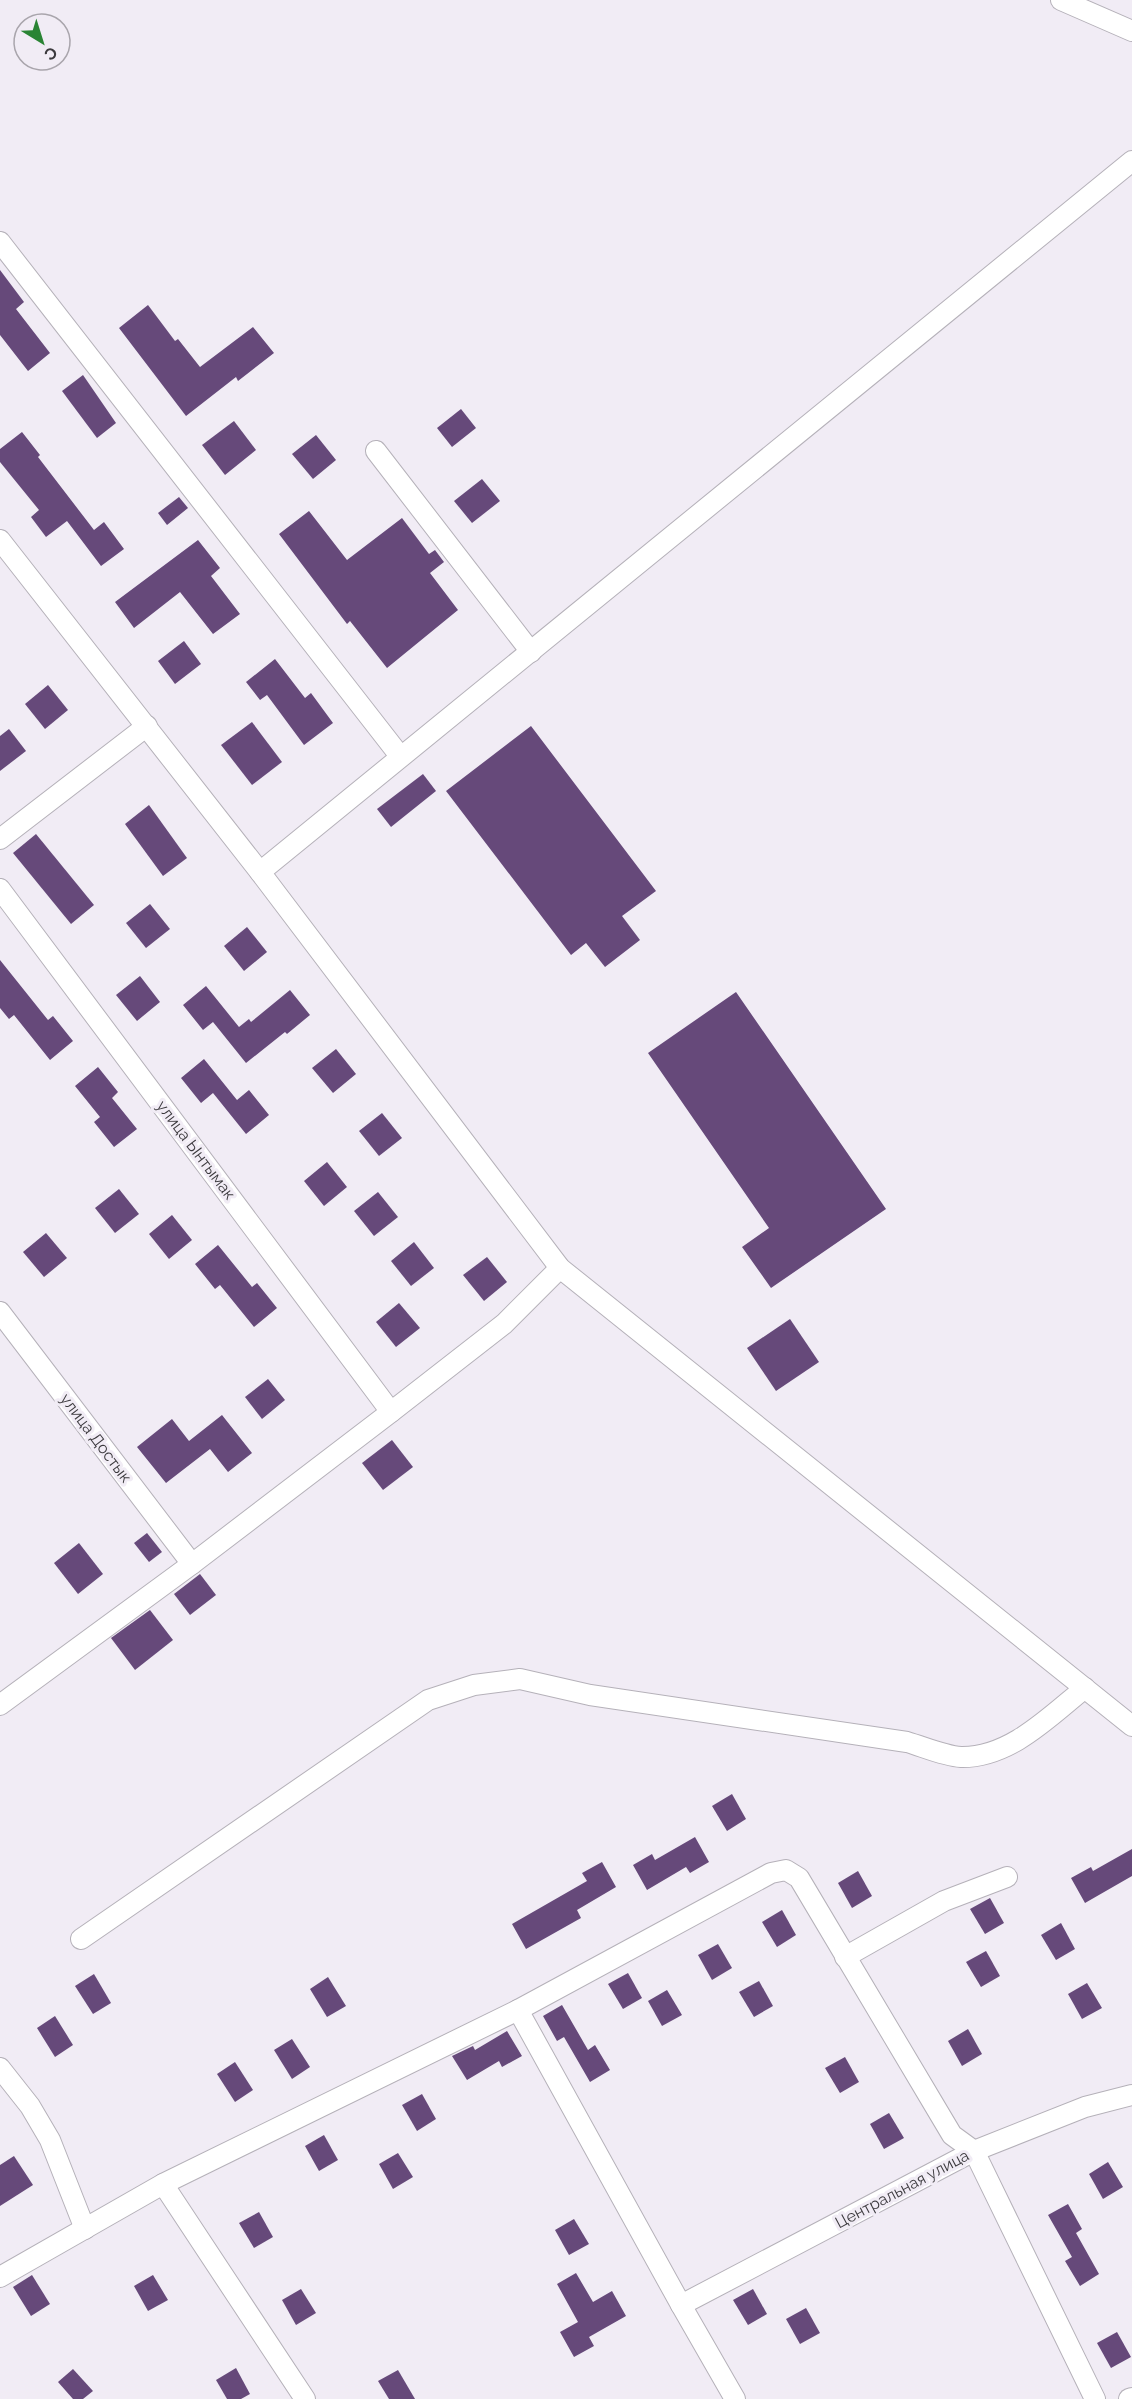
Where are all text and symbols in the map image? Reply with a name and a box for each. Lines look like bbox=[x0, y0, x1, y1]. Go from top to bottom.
north arrow bbox=[12, 12, 72, 72]
text: С bbox=[41, 43, 61, 64]
street label: улица Ынтымак bbox=[153, 1097, 239, 1203]
street label: улица Достык bbox=[56, 1390, 136, 1486]
street label: Центральная улица bbox=[832, 2146, 972, 2232]

